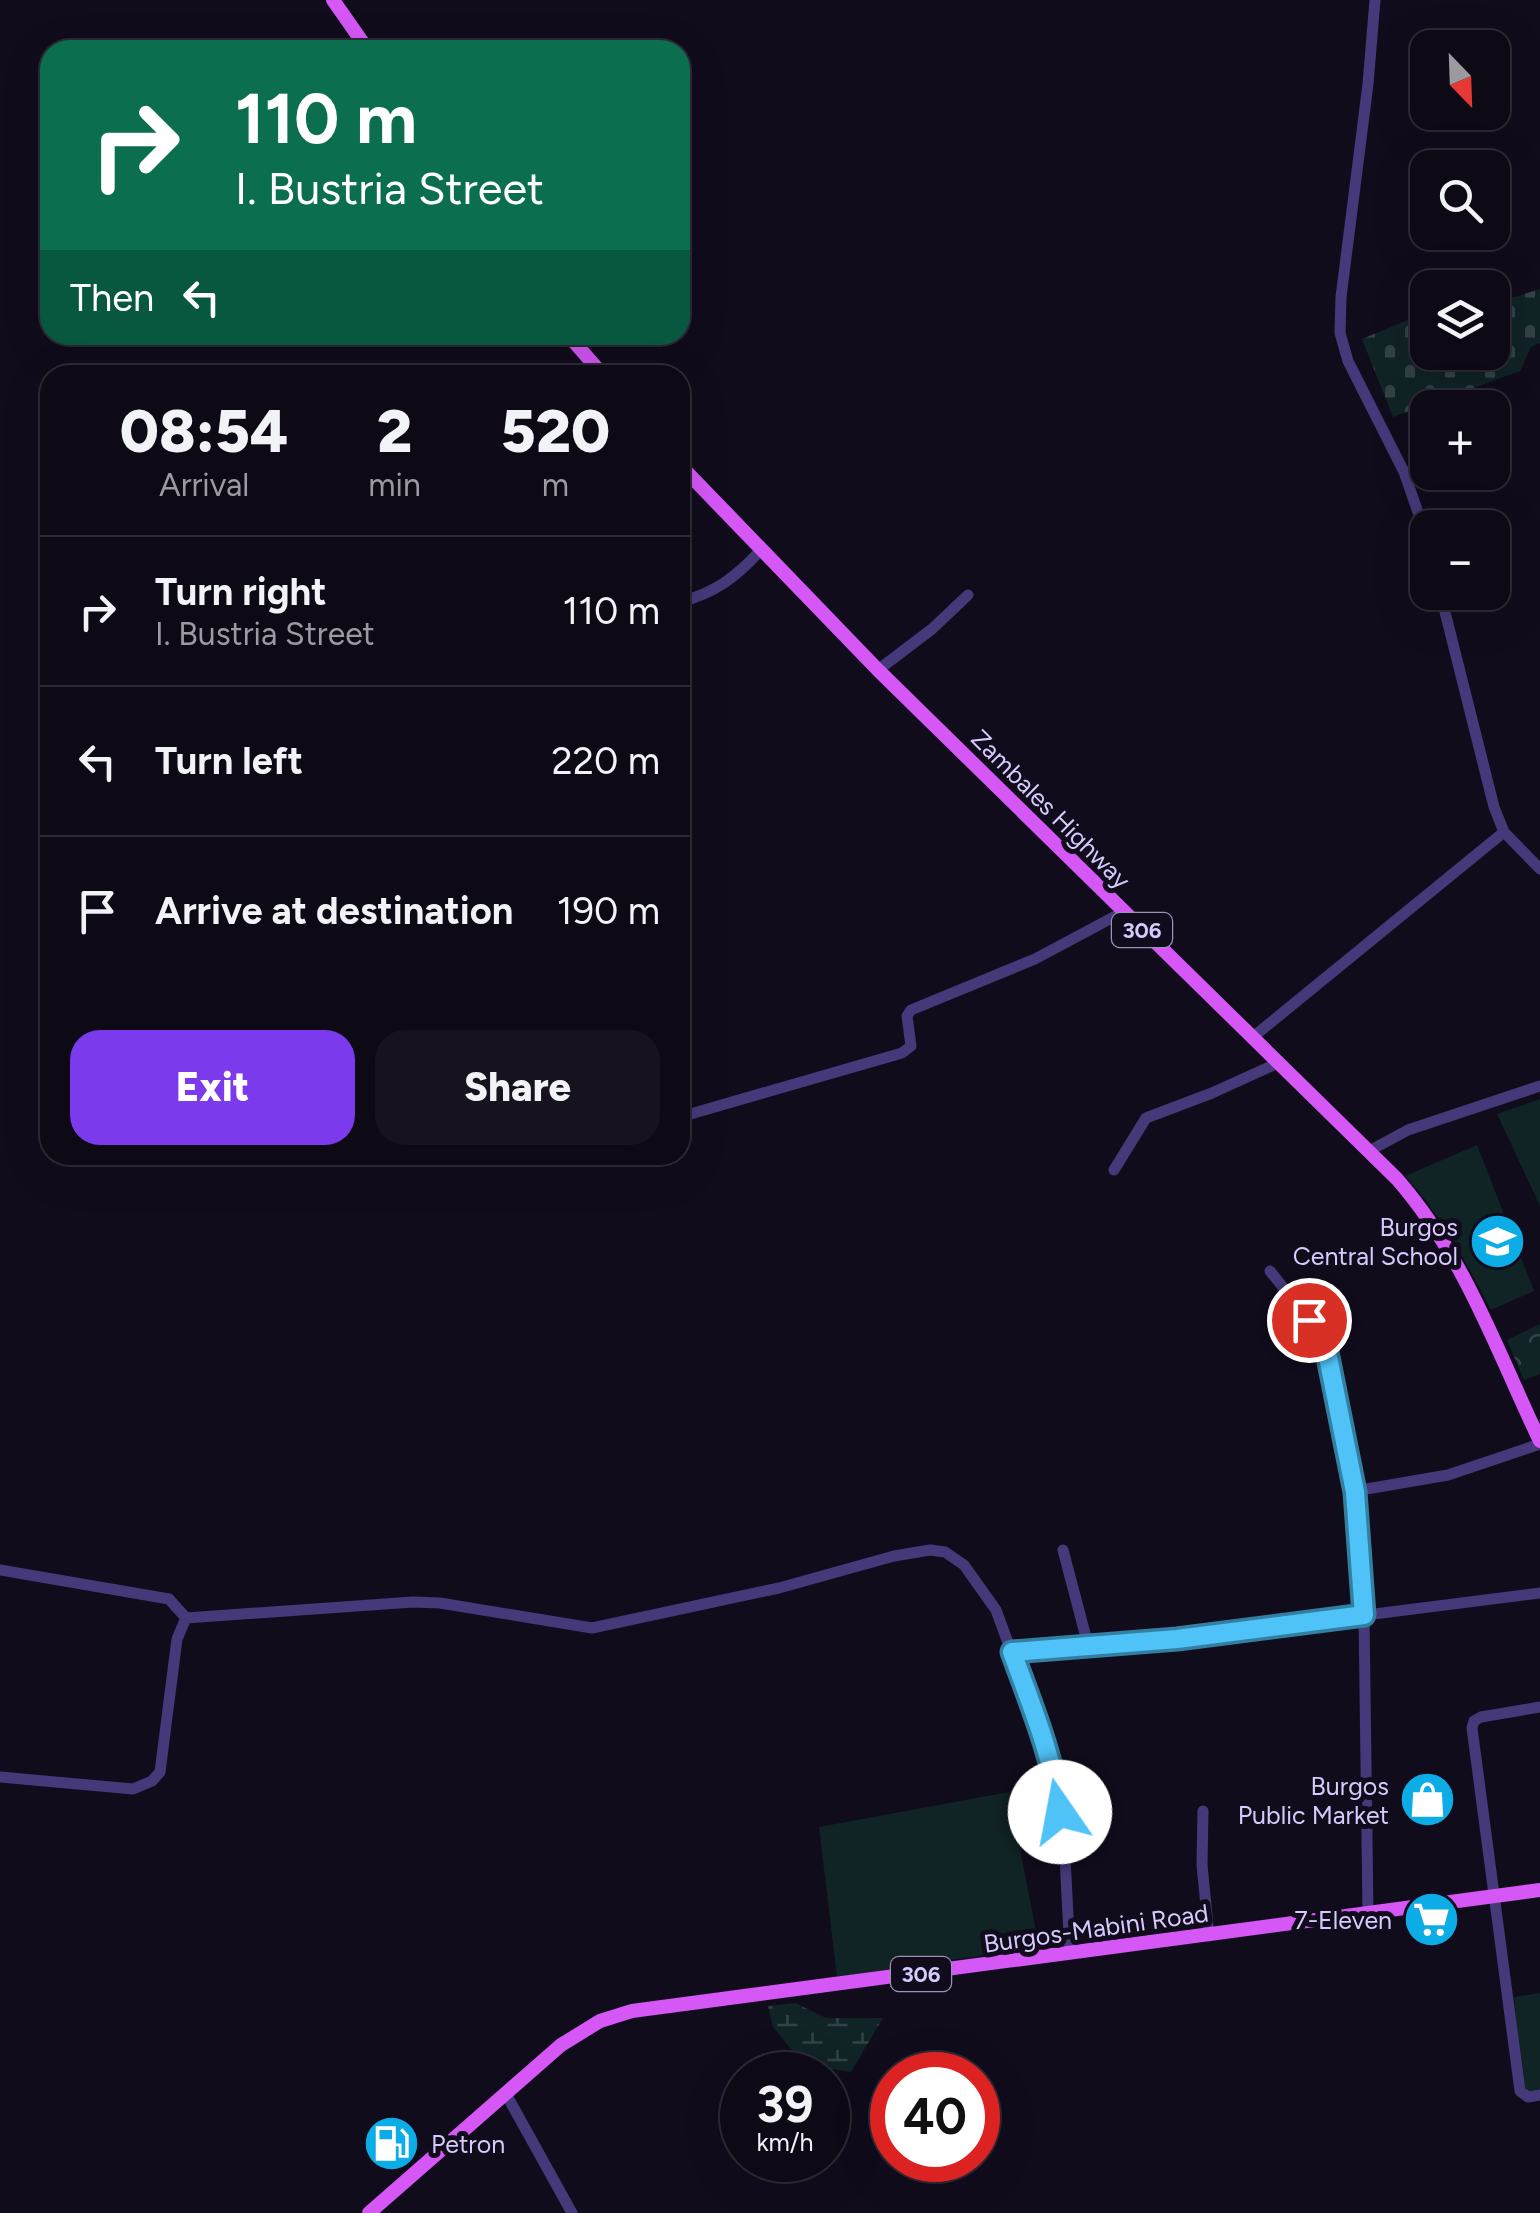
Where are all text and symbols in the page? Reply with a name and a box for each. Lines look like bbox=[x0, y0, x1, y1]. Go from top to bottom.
north arrow bbox=[1410, 30, 1510, 130]
map controls bbox=[1410, 30, 1510, 610]
text: 110 m bbox=[235, 76, 417, 161]
icon: right bbox=[70, 80, 200, 210]
button: search bbox=[1410, 150, 1510, 250]
text: I. Bustria Street bbox=[235, 161, 544, 215]
icon: left bbox=[174, 270, 229, 325]
button: layers bbox=[1410, 270, 1510, 370]
text: Then bbox=[70, 275, 154, 321]
button: + bbox=[1410, 390, 1510, 490]
text: 08:54 bbox=[120, 395, 288, 467]
text: 2 bbox=[377, 395, 412, 467]
text: 520 bbox=[501, 395, 610, 467]
text: Arrival bbox=[159, 466, 249, 504]
text: min bbox=[368, 466, 421, 504]
text: m bbox=[542, 466, 569, 504]
button: − bbox=[1410, 510, 1510, 610]
text: Turn right bbox=[155, 569, 327, 615]
icon: right bbox=[70, 584, 125, 639]
text: 110 m bbox=[563, 588, 660, 634]
text: I. Bustria Street bbox=[155, 615, 375, 653]
street label: Zambales Highway bbox=[965, 723, 1137, 895]
icon: left bbox=[70, 734, 125, 789]
text: Turn left bbox=[155, 738, 303, 784]
text: 220 m bbox=[551, 738, 660, 784]
icon: arrive bbox=[70, 884, 125, 939]
text: Arrive at destination bbox=[155, 888, 513, 934]
text: 190 m bbox=[557, 888, 660, 934]
road number: 306 bbox=[1112, 913, 1172, 947]
button: Exit bbox=[70, 1030, 355, 1145]
button: Share bbox=[375, 1030, 660, 1145]
school or university icon: Burgos Central School bbox=[1467, 1211, 1527, 1271]
place label: Burgos Central School bbox=[1293, 1212, 1458, 1271]
pin bbox=[1267, 1278, 1352, 1363]
icon: arrive bbox=[1282, 1293, 1337, 1348]
position arrow bbox=[1008, 1760, 1112, 1864]
shop icon: Burgos Public Market bbox=[1398, 1770, 1458, 1830]
place label: Burgos Public Market bbox=[1238, 1771, 1389, 1830]
supermarket icon: 7-Eleven bbox=[1401, 1890, 1461, 1950]
street label: Burgos-Mabini Road bbox=[982, 1897, 1210, 1959]
place label: 7-Eleven bbox=[1294, 1905, 1392, 1935]
road number: 306 bbox=[891, 1957, 951, 1991]
speed limit sign: 40 bbox=[870, 2052, 1000, 2182]
text: 39 bbox=[757, 2074, 813, 2135]
fuel station icon: Petron bbox=[362, 2114, 422, 2174]
text: km/h bbox=[756, 2127, 814, 2157]
place label: Petron bbox=[431, 2129, 505, 2159]

